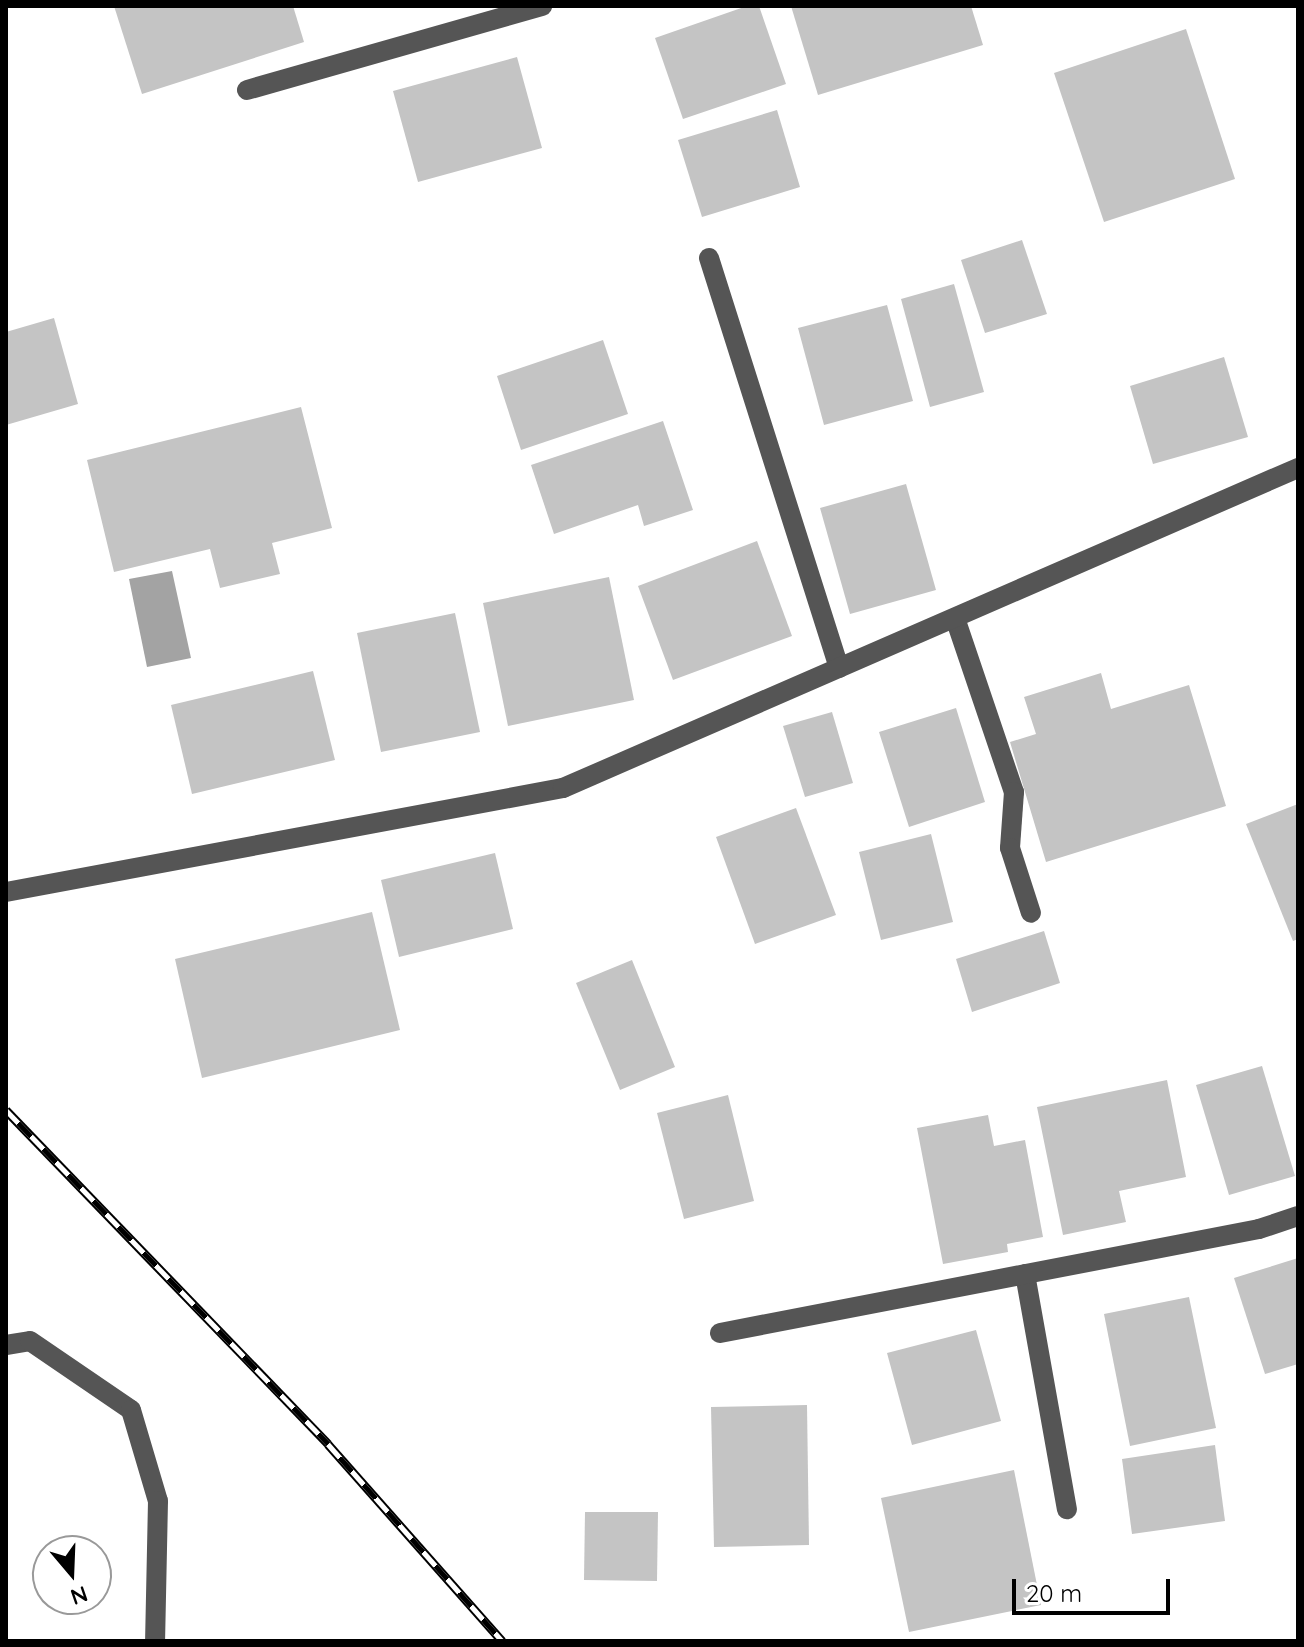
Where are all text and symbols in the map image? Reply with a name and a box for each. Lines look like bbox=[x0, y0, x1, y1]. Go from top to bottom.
north arrow bbox=[32, 1535, 112, 1615]
scale bar bbox=[1016, 1563, 1174, 1613]
text: 20 m bbox=[1026, 1578, 1082, 1608]
text: N bbox=[67, 1580, 91, 1612]

